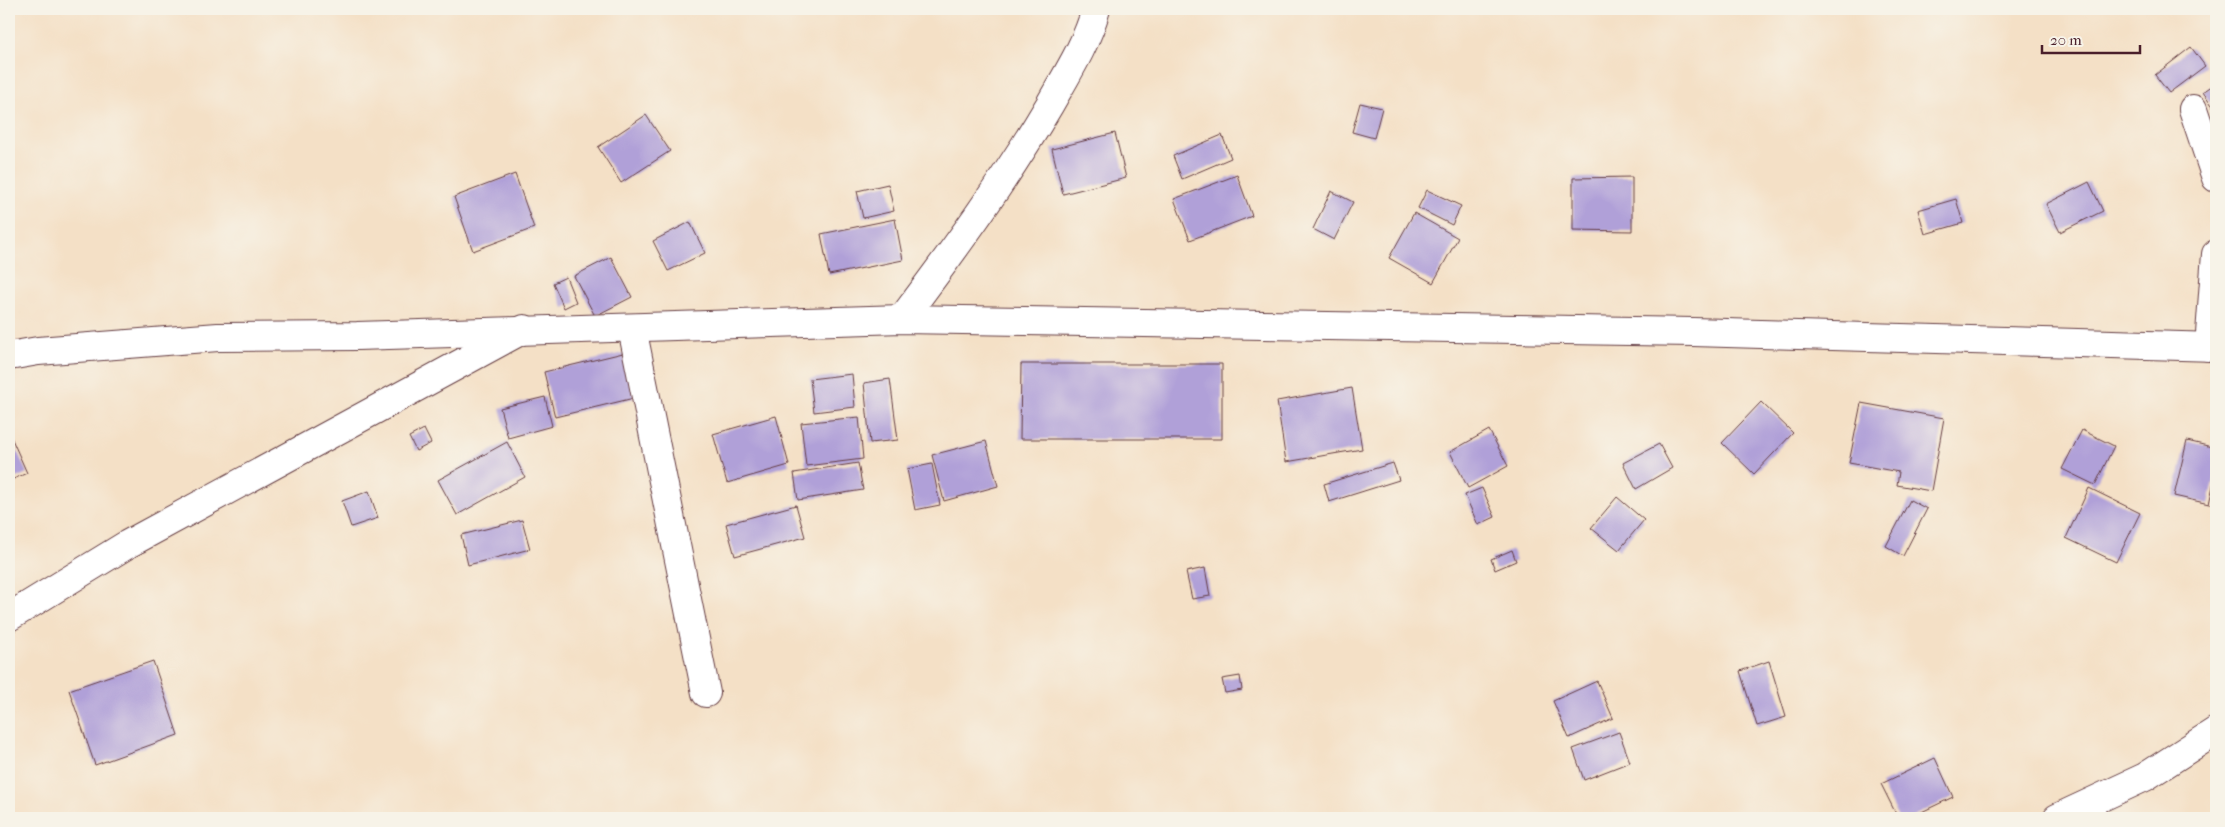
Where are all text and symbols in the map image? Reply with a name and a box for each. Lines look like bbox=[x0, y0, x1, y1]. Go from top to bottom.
scale bar bbox=[2042, 22, 2140, 54]
text: 20 m bbox=[2050, 31, 2082, 49]

